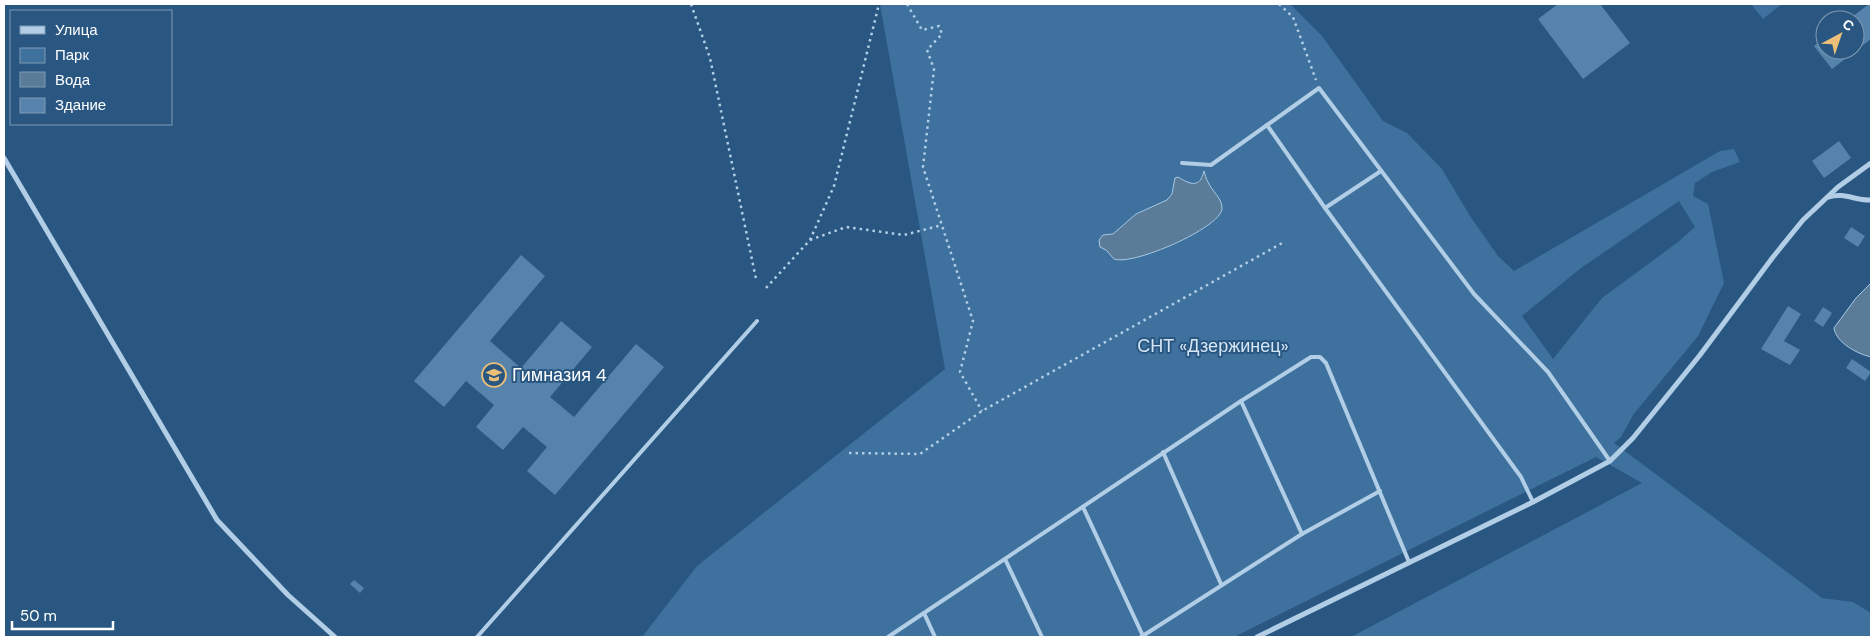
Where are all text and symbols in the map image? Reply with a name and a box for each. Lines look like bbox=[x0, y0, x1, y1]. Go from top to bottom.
legend bbox=[10, 10, 172, 125]
north arrow bbox=[1815, 10, 1865, 60]
text: С bbox=[1839, 15, 1858, 35]
text: Улица bbox=[55, 20, 98, 40]
text: Парк bbox=[55, 45, 89, 65]
text: Вода bbox=[55, 70, 91, 90]
text: Здание bbox=[55, 95, 106, 115]
park label: СНТ «Дзержинец» bbox=[1137, 334, 1289, 358]
school or university icon: Гимназия 4 bbox=[481, 362, 507, 388]
place label: Гимназия 4 bbox=[512, 363, 607, 387]
scale bar bbox=[12, 598, 114, 630]
text: 50 m bbox=[20, 606, 57, 626]

